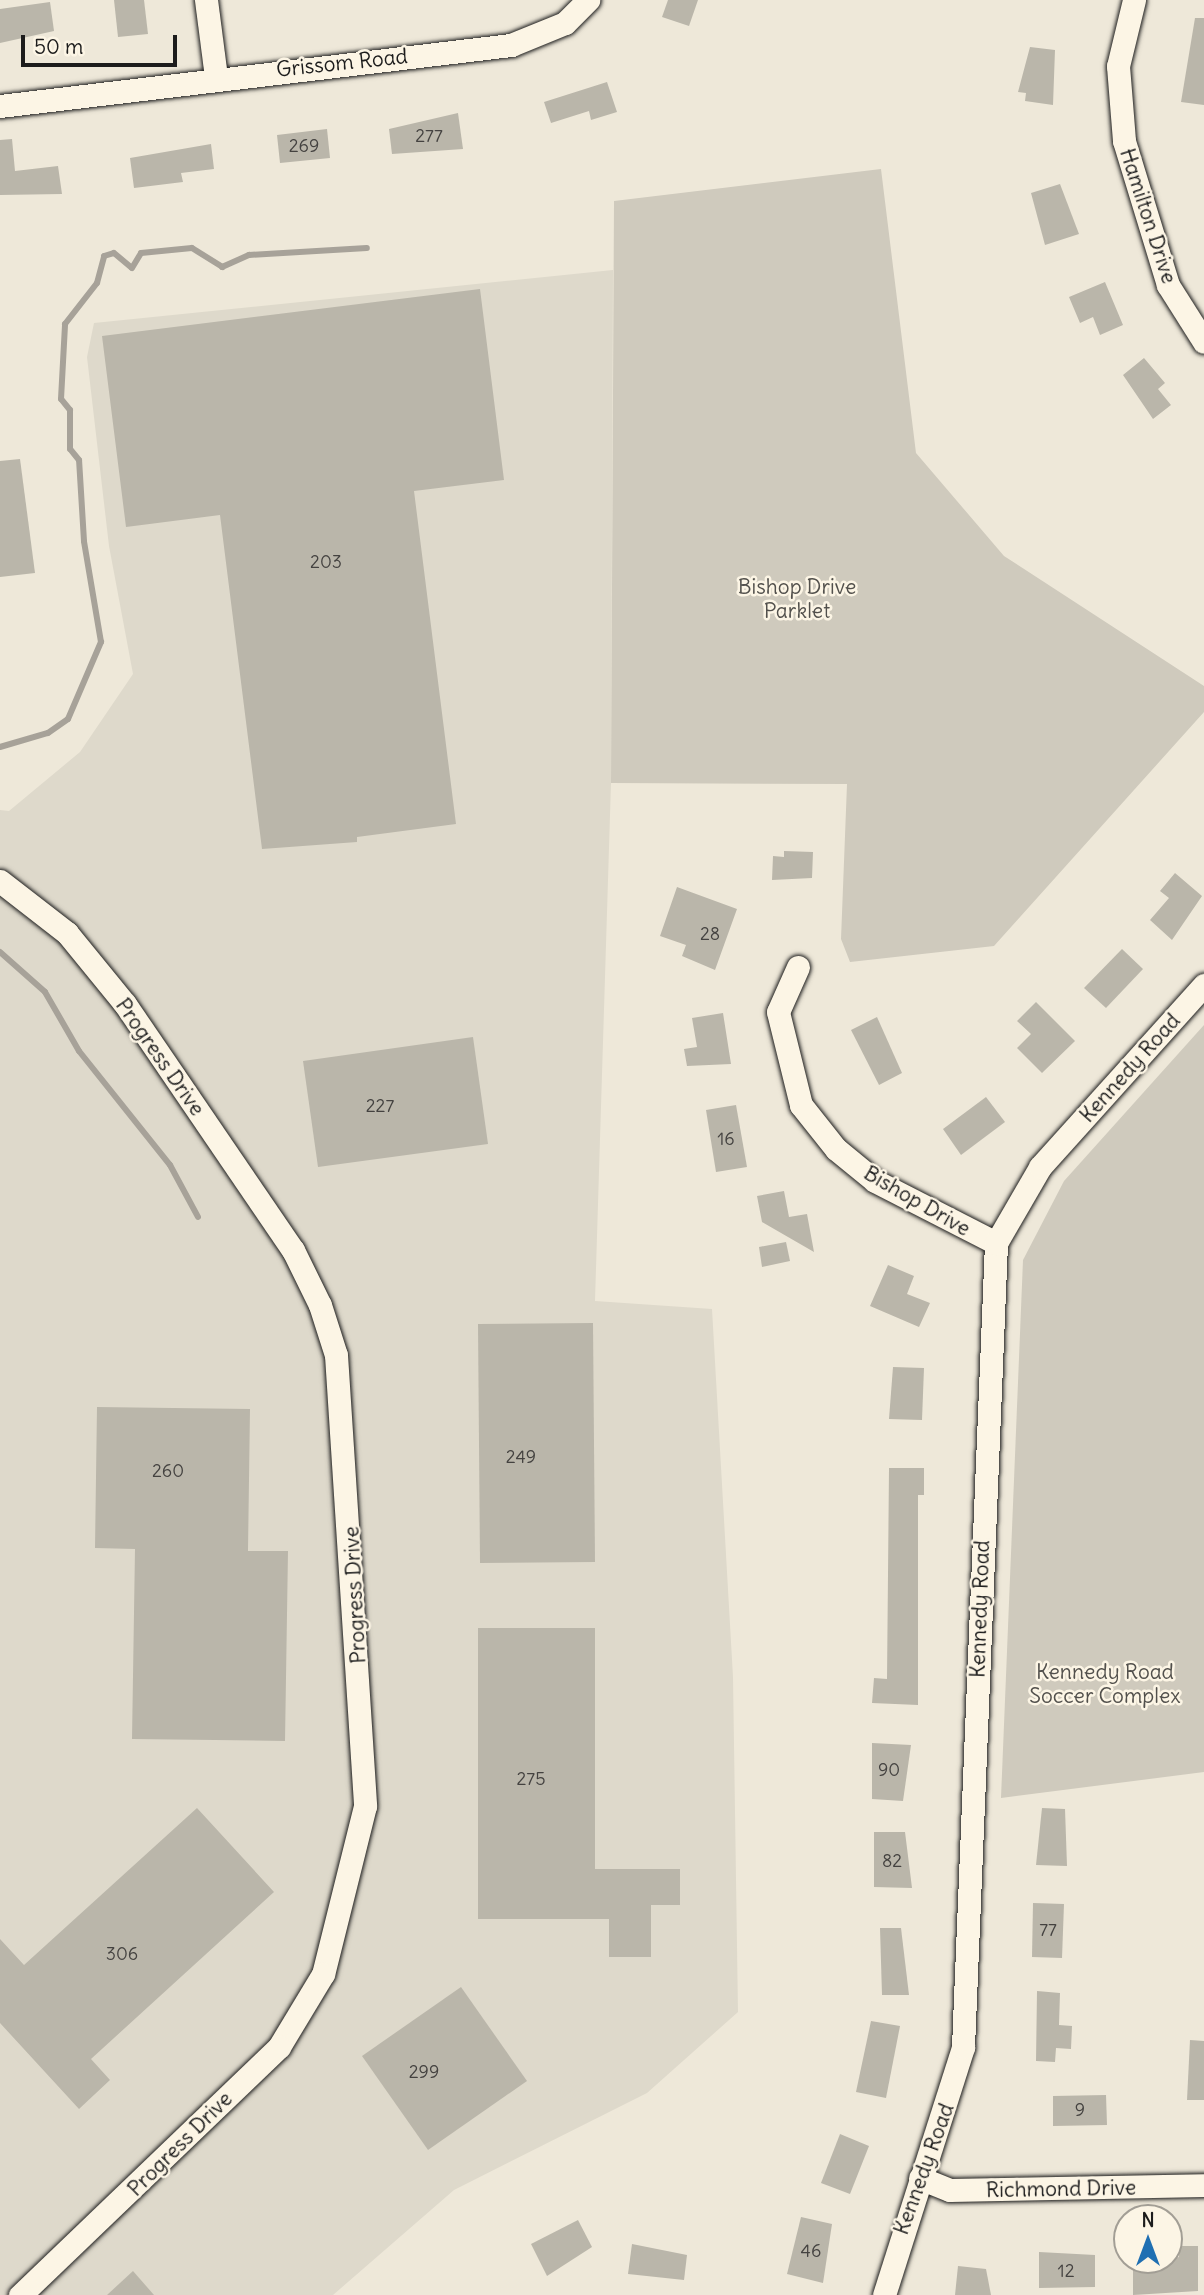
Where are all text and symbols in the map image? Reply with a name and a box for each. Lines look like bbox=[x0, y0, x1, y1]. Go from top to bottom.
scale bar bbox=[24, 21, 180, 65]
text: 50 m bbox=[34, 33, 83, 60]
street label: Grissom Road bbox=[275, 44, 409, 82]
house number: 277 bbox=[415, 125, 443, 147]
house number: 269 bbox=[289, 135, 319, 157]
street label: Hamilton Drive bbox=[1114, 145, 1182, 287]
house number: 203 bbox=[310, 551, 342, 573]
park label: Bishop Drive Parklet bbox=[738, 574, 856, 624]
house number: 28 bbox=[700, 923, 720, 945]
street label: Progress Drive bbox=[110, 993, 210, 1121]
street label: Kennedy Road bbox=[1074, 1008, 1186, 1128]
house number: 227 bbox=[366, 1095, 394, 1117]
house number: 16 bbox=[717, 1128, 735, 1150]
street label: Bishop Drive bbox=[859, 1160, 975, 1242]
house number: 249 bbox=[506, 1446, 536, 1468]
house number: 260 bbox=[152, 1460, 184, 1482]
street label: Progress Drive bbox=[339, 1526, 371, 1664]
street label: Kennedy Road bbox=[965, 1540, 995, 1678]
park label: Kennedy Road Soccer Complex bbox=[1029, 1659, 1181, 1709]
house number: 90 bbox=[878, 1759, 900, 1781]
house number: 275 bbox=[516, 1768, 546, 1790]
house number: 82 bbox=[882, 1850, 902, 1872]
house number: 77 bbox=[1039, 1919, 1057, 1941]
house number: 306 bbox=[106, 1943, 138, 1965]
house number: 299 bbox=[409, 2061, 439, 2083]
street label: Progress Drive bbox=[122, 2086, 238, 2202]
house number: 9 bbox=[1075, 2099, 1085, 2121]
street label: Kennedy Road bbox=[889, 2100, 959, 2238]
street label: Richmond Drive bbox=[986, 2175, 1136, 2203]
north arrow bbox=[1113, 2204, 1183, 2274]
text: N bbox=[1141, 2208, 1155, 2232]
house number: 46 bbox=[801, 2240, 821, 2262]
house number: 12 bbox=[1057, 2260, 1075, 2282]

